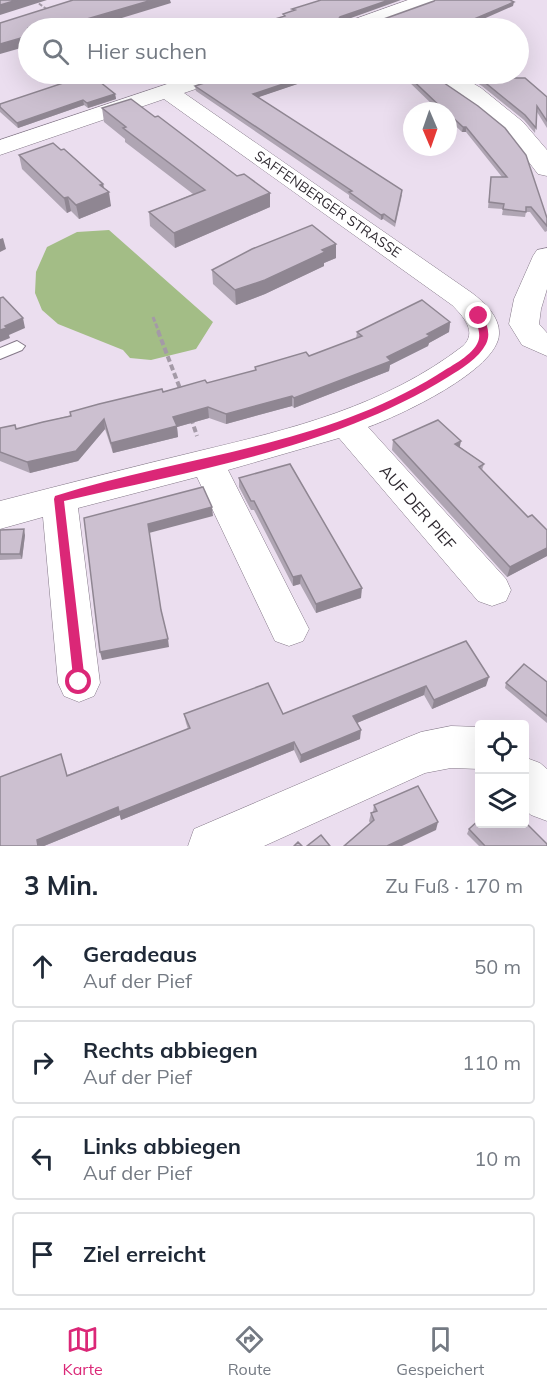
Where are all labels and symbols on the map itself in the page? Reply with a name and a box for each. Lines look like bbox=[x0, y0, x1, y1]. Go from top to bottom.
north arrow bbox=[403, 102, 457, 156]
street label: SAFFENBERGER STRASSE bbox=[251, 146, 405, 262]
route end bbox=[465, 302, 491, 328]
street label: AUF DER PIEF bbox=[376, 460, 460, 554]
route start bbox=[65, 668, 91, 694]

